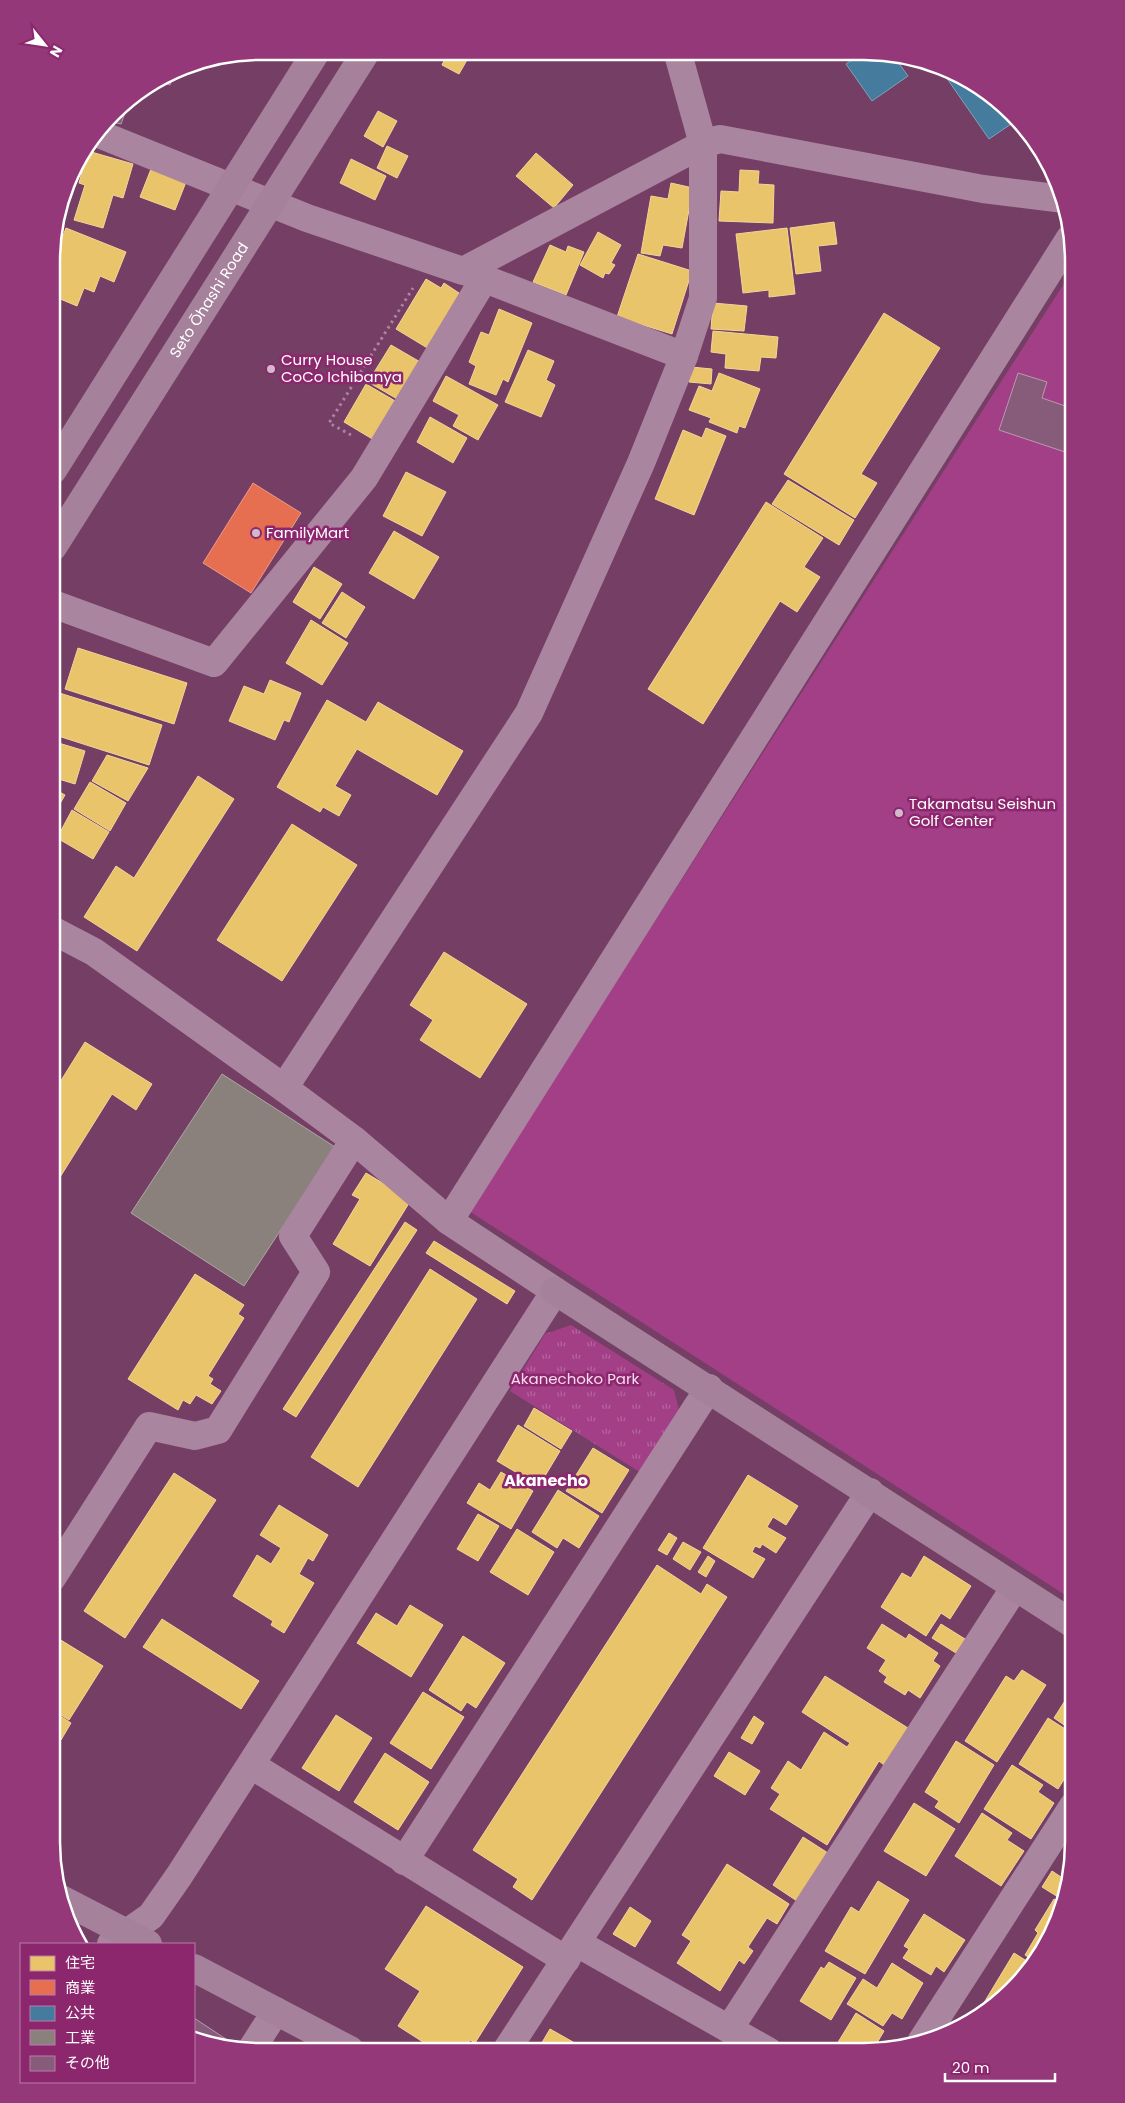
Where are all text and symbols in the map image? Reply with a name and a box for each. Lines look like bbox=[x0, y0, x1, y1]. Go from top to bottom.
north arrow bbox=[20, 20, 70, 70]
text: N bbox=[45, 42, 68, 61]
street label: Seto Ōhashi Road bbox=[164, 238, 253, 362]
place label: Curry House CoCo Ichibanya bbox=[281, 349, 402, 387]
marker: Curry House CoCo Ichibanya bbox=[265, 363, 277, 375]
place label: FamilyMart bbox=[266, 522, 349, 543]
marker: FamilyMart bbox=[250, 527, 262, 539]
place label: Takamatsu Seishun Golf Center bbox=[909, 793, 1056, 831]
marker: Takamatsu Seishun Golf Center bbox=[893, 807, 905, 819]
park label: Akanechoko Park bbox=[511, 1368, 640, 1389]
district label: Akanecho bbox=[504, 1469, 588, 1492]
legend bbox=[20, 1943, 195, 2083]
text: 住宅 bbox=[65, 1952, 95, 1973]
text: 商業 bbox=[65, 1977, 95, 1998]
text: 公共 bbox=[65, 2002, 95, 2023]
text: 工業 bbox=[65, 2027, 95, 2048]
scale bar bbox=[945, 2050, 1055, 2082]
text: その他 bbox=[65, 2052, 110, 2073]
text: 20 m bbox=[952, 2057, 990, 2078]

